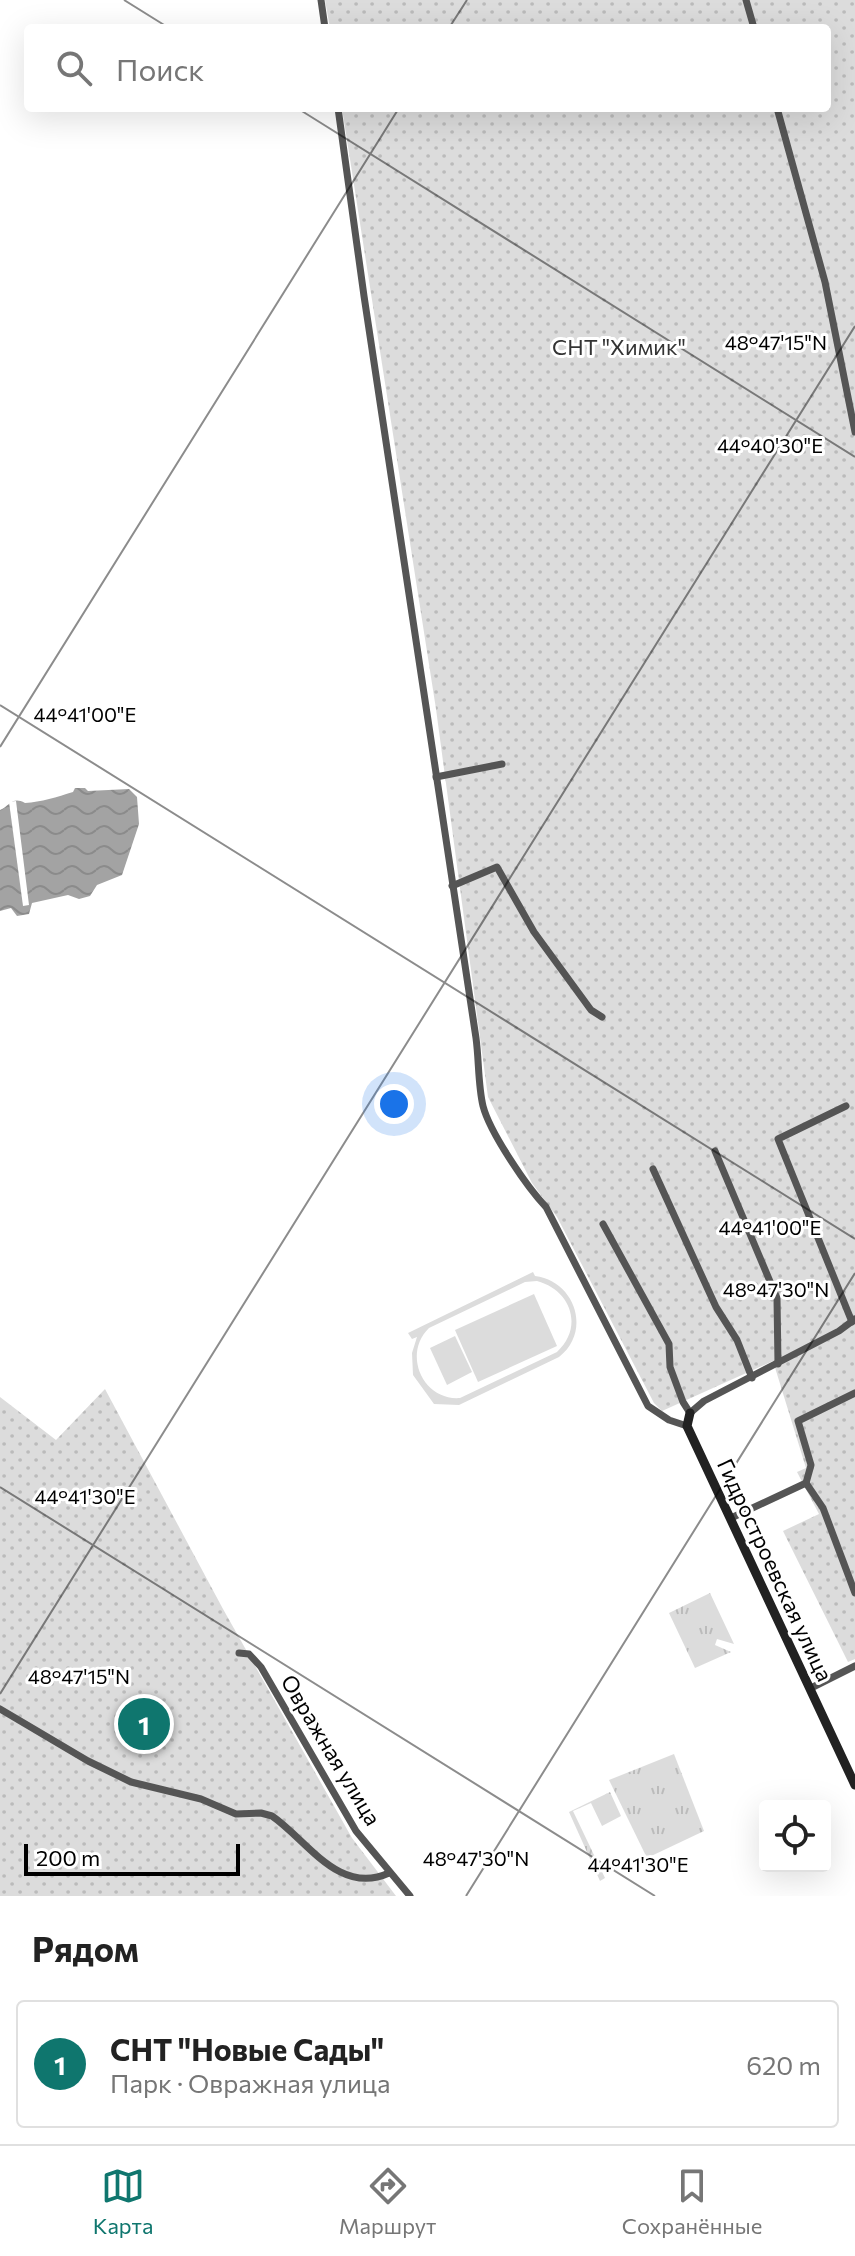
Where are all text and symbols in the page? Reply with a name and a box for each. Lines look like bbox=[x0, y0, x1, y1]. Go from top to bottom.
search box bbox=[24, 24, 831, 112]
icon: search bbox=[52, 46, 96, 90]
text: Поиск bbox=[116, 50, 204, 87]
text: 48°47'15"N bbox=[725, 330, 827, 354]
park label: СНТ "Химик" bbox=[552, 333, 686, 360]
text: 44°40'30"E bbox=[717, 433, 823, 457]
text: 44°41'00"E bbox=[34, 702, 136, 726]
your location bbox=[374, 1084, 414, 1124]
text: 44°41'00"E bbox=[719, 1215, 821, 1239]
text: 48°47'30"N bbox=[723, 1277, 829, 1301]
street label: Гидростроевская улица bbox=[712, 1454, 839, 1685]
text: 44°41'30"E bbox=[34, 1484, 136, 1508]
text: 48°47'15"N bbox=[28, 1664, 130, 1688]
street label: Овражная улица bbox=[276, 1669, 387, 1830]
pin: 1 bbox=[118, 1694, 170, 1754]
map controls bbox=[759, 1800, 831, 1872]
button: locate bbox=[759, 1800, 831, 1872]
scale bar bbox=[24, 1840, 240, 1876]
text: 200 m bbox=[36, 1844, 100, 1871]
text: 48°47'30"N bbox=[423, 1846, 529, 1870]
text: 44°41'30"E bbox=[587, 1852, 689, 1876]
text: Рядом bbox=[32, 1927, 139, 1969]
text: СНТ "Новые Сады" bbox=[110, 2030, 384, 2067]
text: 1 bbox=[54, 2049, 66, 2080]
text: 620 m bbox=[746, 2049, 821, 2080]
text: Парк · Овражная улица bbox=[110, 2067, 390, 2098]
tab: Карта bbox=[93, 2164, 153, 2239]
tab: Маршрут bbox=[339, 2164, 436, 2239]
tab: Сохранённые bbox=[622, 2164, 762, 2239]

